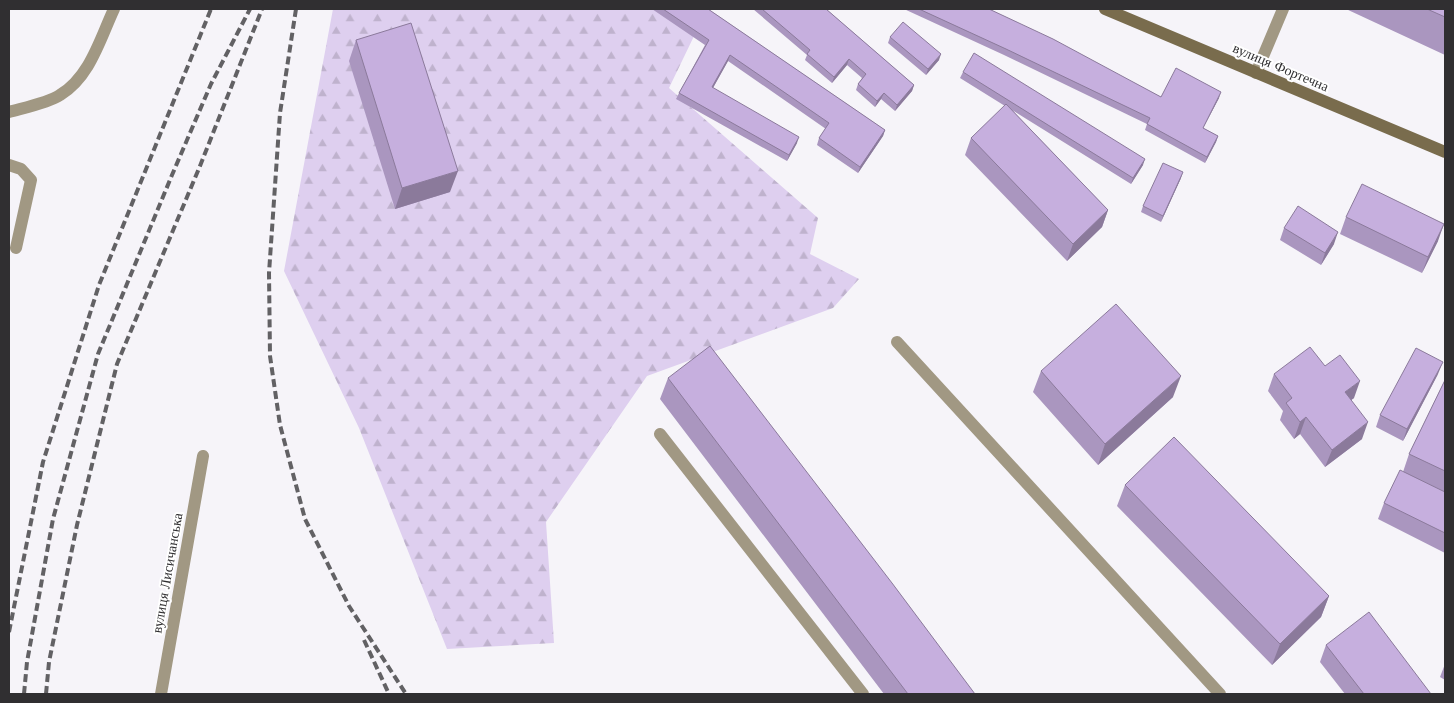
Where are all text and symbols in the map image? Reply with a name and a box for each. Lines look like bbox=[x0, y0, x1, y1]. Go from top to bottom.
street label: вулиця Фортечна bbox=[1230, 39, 1332, 96]
street label: вулиця Лисичанська bbox=[148, 511, 187, 635]

